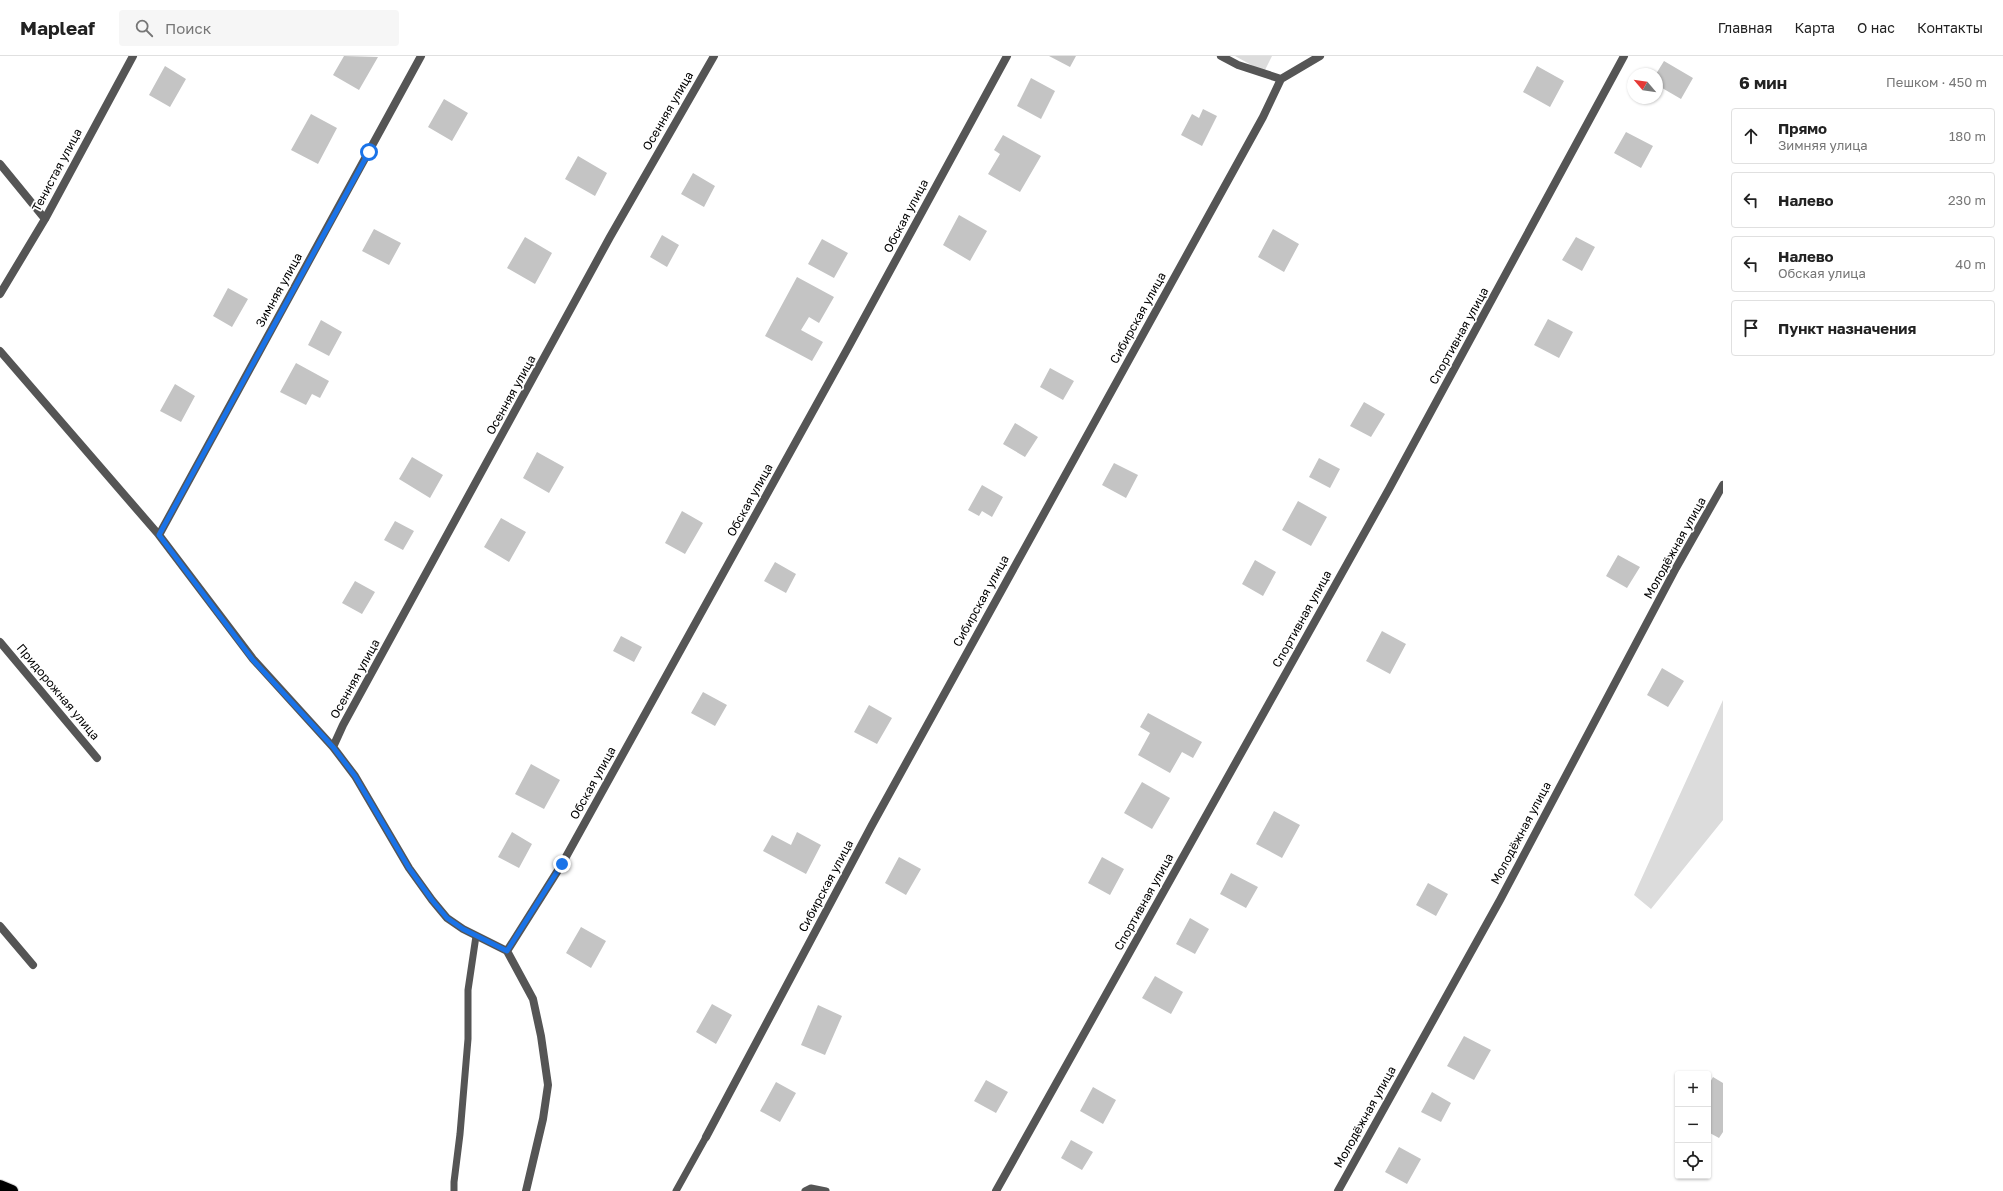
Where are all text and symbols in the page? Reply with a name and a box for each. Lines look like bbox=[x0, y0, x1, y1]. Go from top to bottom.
search box bbox=[119, 10, 399, 46]
text: Mapleaf bbox=[20, 16, 95, 39]
icon: search bbox=[133, 17, 155, 39]
text: Поиск bbox=[165, 19, 211, 37]
text: Главная bbox=[1718, 19, 1772, 36]
text: Карта bbox=[1794, 19, 1835, 36]
text: О нас bbox=[1857, 19, 1895, 36]
text: Контакты bbox=[1917, 19, 1983, 36]
north arrow bbox=[1627, 68, 1663, 104]
street label: Осенняя улица bbox=[639, 69, 696, 153]
text: 6 мин bbox=[1739, 72, 1787, 93]
text: Пешком · 450 m bbox=[1886, 74, 1987, 90]
text: Прямо bbox=[1778, 119, 1827, 137]
icon: ahead bbox=[1740, 125, 1762, 147]
street label: Тенистая улица bbox=[28, 126, 85, 214]
text: 180 m bbox=[1949, 128, 1986, 144]
text: Зимняя улица bbox=[1778, 137, 1868, 153]
route start bbox=[360, 143, 378, 161]
street label: Обская улица bbox=[880, 176, 931, 255]
icon: left bbox=[1740, 189, 1762, 211]
text: Налево bbox=[1778, 191, 1834, 209]
text: 230 m bbox=[1948, 192, 1986, 208]
text: Налево bbox=[1778, 247, 1834, 265]
street label: Зимняя улица bbox=[252, 250, 305, 330]
icon: left bbox=[1740, 253, 1762, 275]
text: 40 m bbox=[1955, 256, 1986, 272]
text: Обская улица bbox=[1778, 265, 1866, 281]
street label: Сибирская улица bbox=[1106, 269, 1169, 366]
street label: Спортивная улица bbox=[1426, 284, 1492, 387]
icon: arrive bbox=[1740, 317, 1762, 339]
text: Пункт назначения bbox=[1778, 319, 1916, 337]
street label: Осенняя улица bbox=[482, 352, 539, 437]
street label: Обская улица bbox=[723, 461, 776, 539]
street label: Молодёжная улица bbox=[1640, 494, 1709, 601]
street label: Сибирская улица bbox=[949, 552, 1012, 649]
street label: Спортивная улица bbox=[1269, 567, 1335, 670]
street label: Осенняя улица bbox=[326, 636, 383, 721]
street label: Придорожная улица bbox=[14, 640, 103, 743]
street label: Обская улица bbox=[566, 744, 619, 822]
street label: Молодёжная улица bbox=[1487, 779, 1554, 887]
street label: Сибирская улица bbox=[795, 837, 856, 935]
street label: Спортивная улица bbox=[1111, 850, 1177, 953]
route end bbox=[553, 855, 571, 873]
street label: Молодёжная улица bbox=[1330, 1063, 1399, 1170]
map controls bbox=[1675, 1071, 1711, 1179]
button: + bbox=[1675, 1071, 1711, 1107]
button: − bbox=[1675, 1107, 1711, 1143]
button: locate bbox=[1675, 1143, 1711, 1179]

